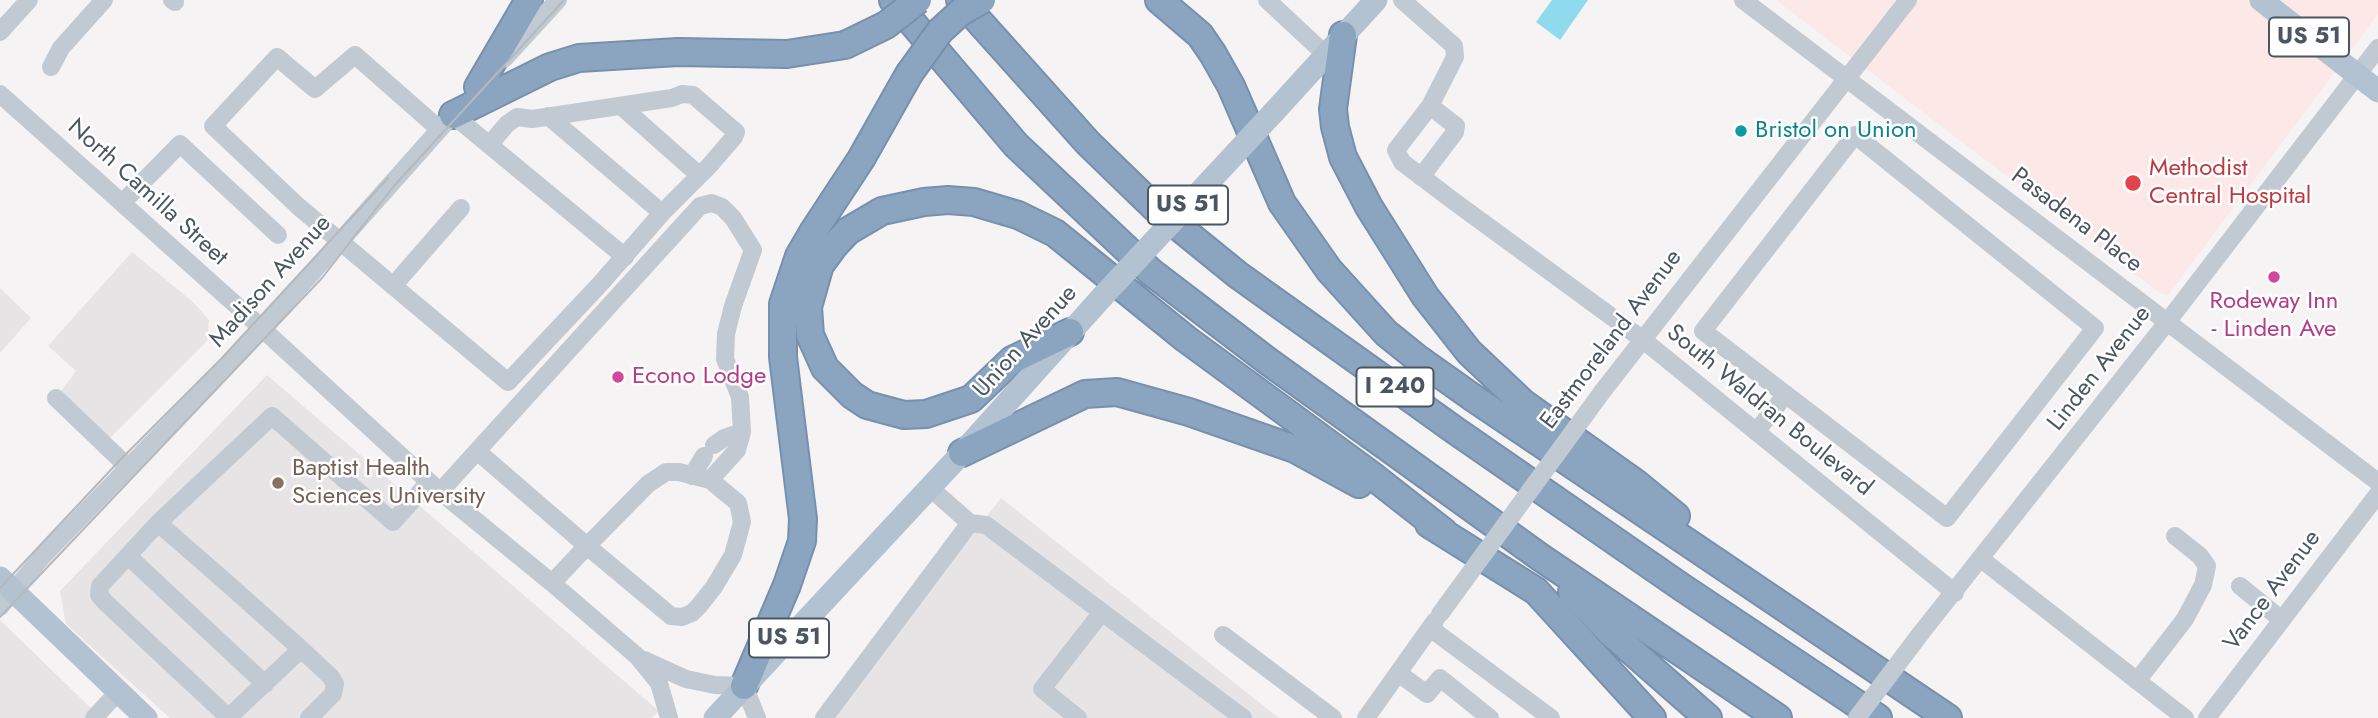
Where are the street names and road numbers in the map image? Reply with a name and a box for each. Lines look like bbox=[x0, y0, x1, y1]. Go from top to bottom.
road number: US 51 bbox=[2269, 18, 2349, 56]
street label: North Camilla Street bbox=[61, 114, 233, 272]
street label: Pasadena Place bbox=[2005, 162, 2147, 280]
road number: US 51 bbox=[1148, 186, 1228, 224]
street label: Madison Avenue bbox=[204, 210, 338, 354]
street label: Eastmoreland Avenue bbox=[1535, 244, 1689, 436]
street label: Union Avenue bbox=[968, 280, 1084, 404]
street label: Linden Avenue bbox=[2042, 301, 2158, 437]
street label: South Waldran Boulevard bbox=[1660, 319, 1878, 503]
road number: I 240 bbox=[1356, 368, 1434, 406]
street label: Vance Avenue bbox=[2218, 525, 2328, 657]
road number: US 51 bbox=[749, 618, 829, 658]

